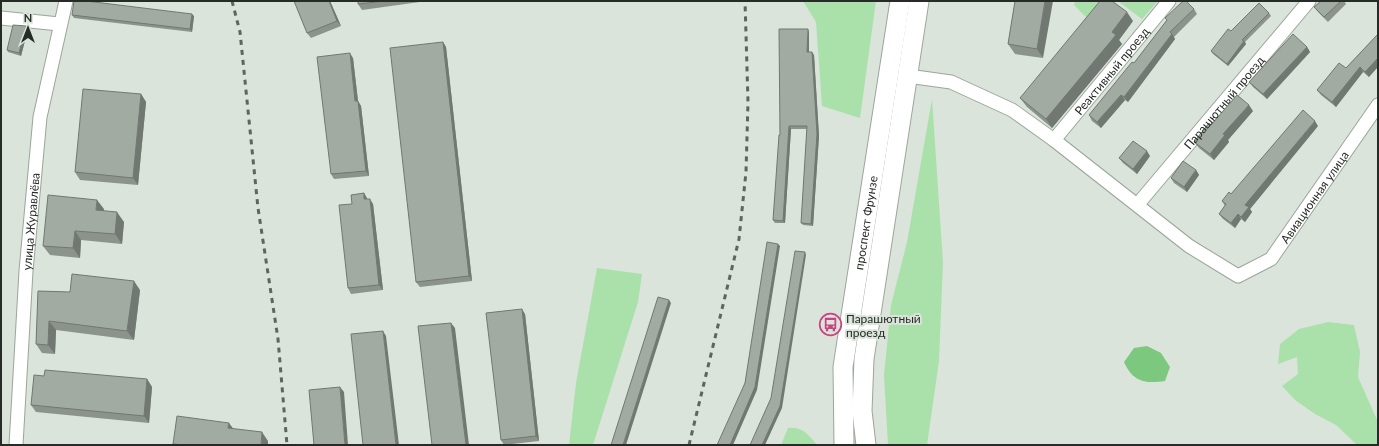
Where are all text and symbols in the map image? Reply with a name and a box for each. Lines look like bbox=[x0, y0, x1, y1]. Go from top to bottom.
north arrow bbox=[8, 8, 48, 48]
text: N bbox=[24, 11, 32, 24]
street label: Реактивный проезд bbox=[1071, 23, 1152, 118]
street label: Парашютный проезд bbox=[1180, 52, 1268, 152]
street label: Авиационная улица bbox=[1277, 148, 1351, 246]
street label: улица Журавлёва bbox=[19, 172, 42, 271]
street label: проспект Фрунзе bbox=[851, 175, 880, 271]
place label: Парашютный проезд bbox=[846, 311, 921, 340]
bus stop icon: Парашютный проезд bbox=[817, 312, 843, 338]

